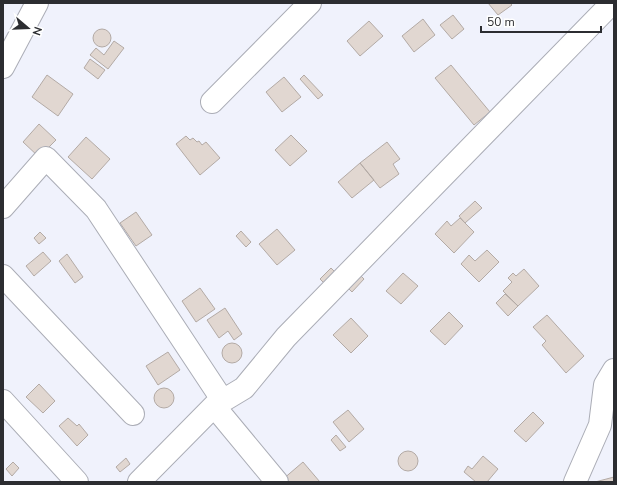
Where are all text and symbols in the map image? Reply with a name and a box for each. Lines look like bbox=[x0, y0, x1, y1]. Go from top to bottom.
north arrow bbox=[8, 8, 48, 48]
scale bar bbox=[481, 8, 601, 34]
text: 50 m bbox=[487, 14, 515, 30]
text: N bbox=[29, 25, 45, 37]

